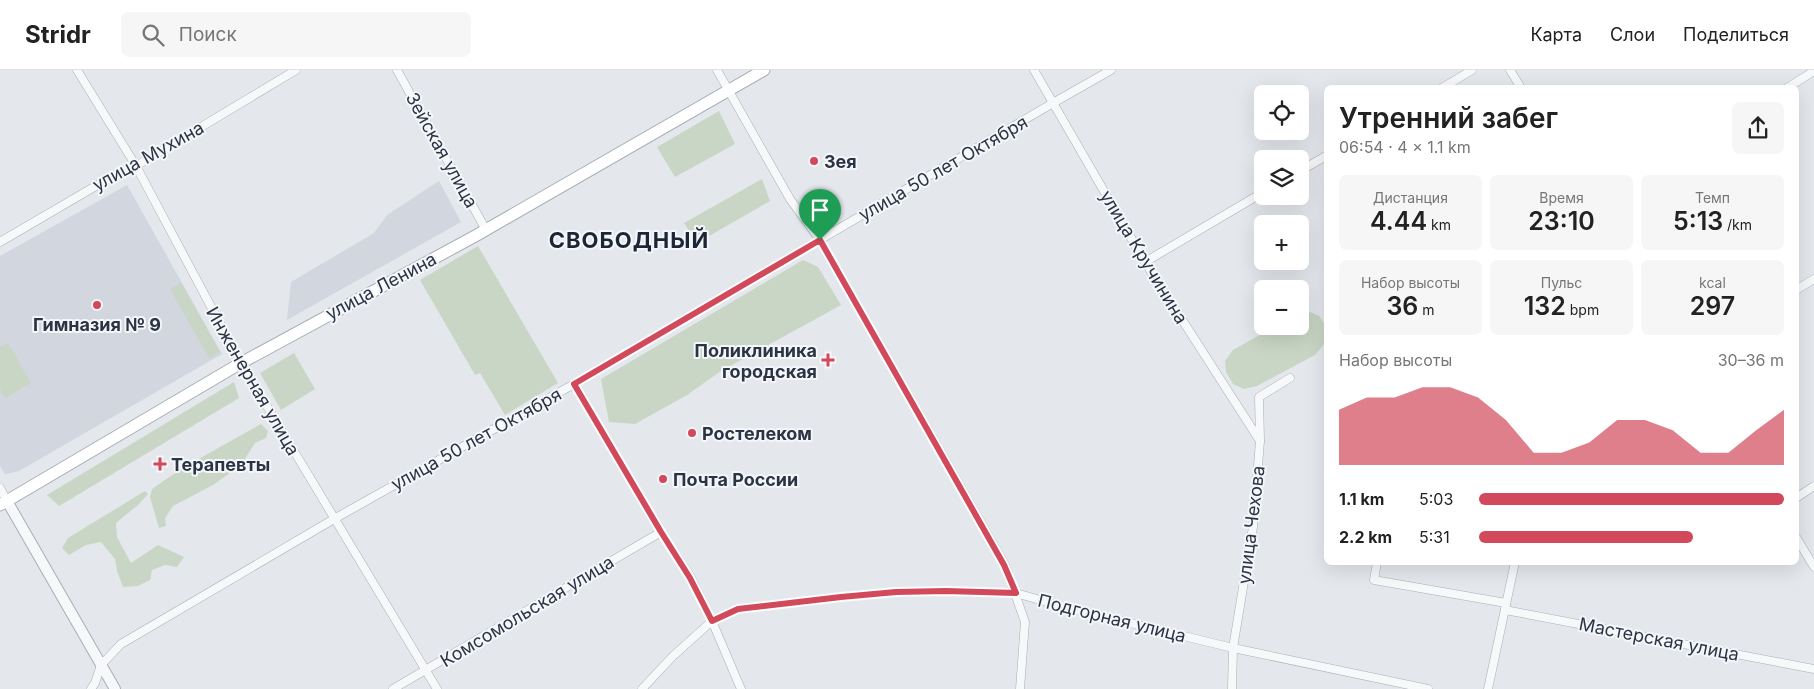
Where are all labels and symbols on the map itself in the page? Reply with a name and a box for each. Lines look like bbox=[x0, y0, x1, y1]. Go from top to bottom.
street label: Зейская улица bbox=[402, 89, 482, 211]
street label: улица 50 лет Октября bbox=[855, 111, 1031, 225]
street label: улица Мухина bbox=[89, 117, 207, 195]
place label: Зея bbox=[824, 151, 857, 172]
marker: Зея bbox=[808, 155, 820, 167]
street label: улица Кручинина bbox=[1096, 186, 1192, 328]
pin bbox=[799, 189, 841, 240]
district label: СВОБОДНЫЙ bbox=[549, 227, 709, 253]
street label: улица Ленина bbox=[322, 248, 440, 324]
marker: Гимназия № 9 bbox=[91, 299, 103, 311]
street label: Инженерная улица bbox=[202, 303, 304, 459]
place label: Гимназия № 9 bbox=[33, 314, 161, 335]
place label: Поликлиника городская bbox=[695, 340, 817, 382]
marker: Поликлиника городская bbox=[821, 353, 835, 367]
street label: улица 50 лет Октября bbox=[387, 383, 565, 495]
place label: Ростелеком bbox=[702, 423, 812, 444]
marker: Ростелеком bbox=[686, 427, 698, 439]
place label: Терапевты bbox=[171, 454, 270, 475]
marker: Терапевты bbox=[153, 457, 167, 471]
street label: улица Чехова bbox=[1233, 464, 1269, 586]
place label: Почта России bbox=[673, 469, 798, 490]
marker: Почта России bbox=[657, 473, 669, 485]
street label: Комсомольская улица bbox=[437, 551, 617, 671]
street label: Подгорная улица bbox=[1036, 589, 1188, 647]
street label: Мастерская улица bbox=[1577, 613, 1741, 665]

